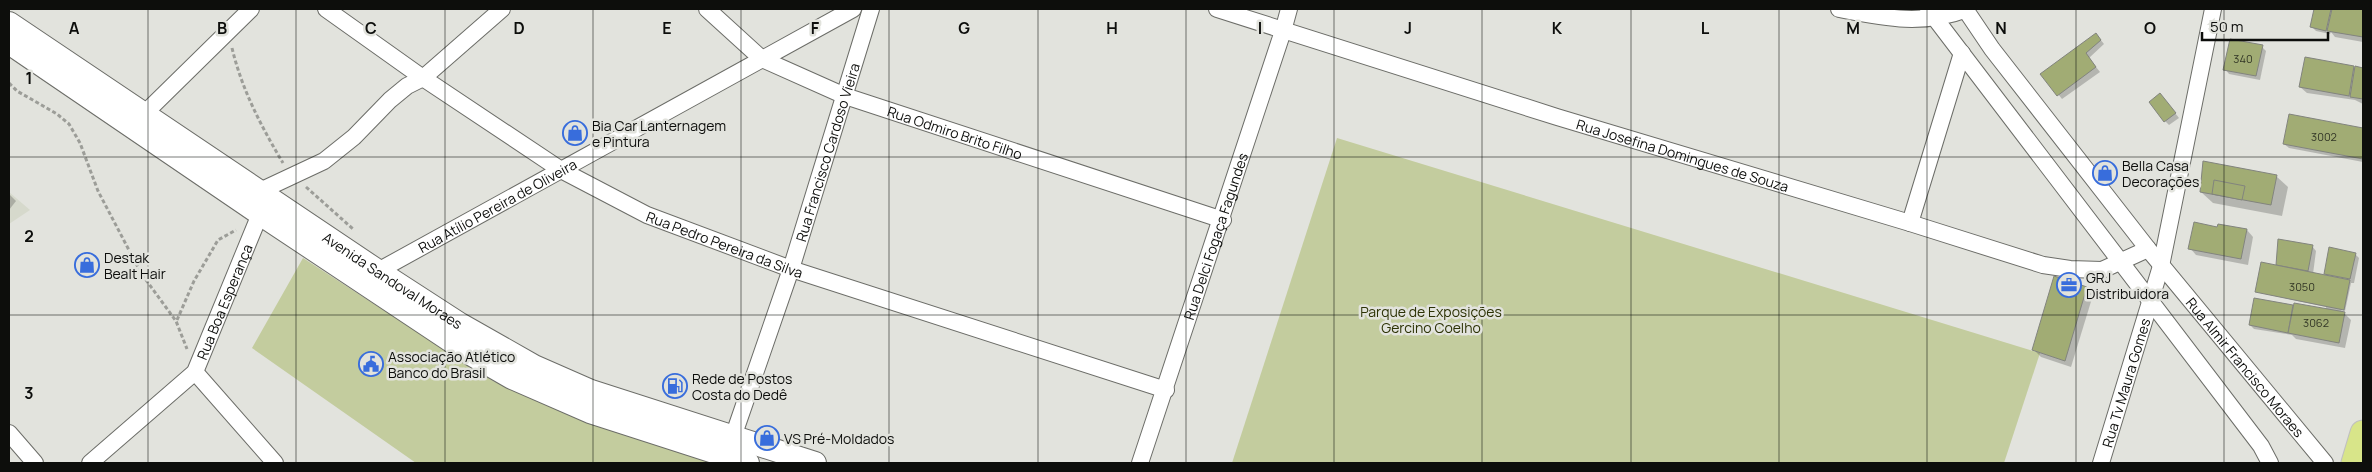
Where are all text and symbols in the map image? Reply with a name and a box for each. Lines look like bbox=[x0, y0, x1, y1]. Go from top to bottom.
scale bar bbox=[2202, 10, 2328, 42]
text: 50 m bbox=[2210, 16, 2244, 37]
text: A bbox=[69, 17, 80, 39]
text: B bbox=[217, 17, 227, 39]
text: C bbox=[365, 17, 377, 39]
text: D bbox=[513, 17, 525, 39]
text: E bbox=[662, 17, 672, 39]
text: F bbox=[811, 17, 820, 39]
text: G bbox=[958, 17, 970, 39]
text: H bbox=[1106, 17, 1118, 39]
text: I bbox=[1258, 17, 1262, 39]
text: J bbox=[1404, 17, 1412, 39]
text: K bbox=[1552, 17, 1563, 39]
text: L bbox=[1701, 17, 1710, 39]
text: M bbox=[1846, 17, 1860, 39]
text: N bbox=[1995, 17, 2007, 39]
text: O bbox=[2144, 17, 2156, 39]
house number: 340 bbox=[2233, 51, 2253, 66]
street label: Rua Francisco Cardoso Vieira bbox=[791, 61, 863, 244]
text: 1 bbox=[25, 67, 33, 89]
street label: Rua Odmiro Brito Filho bbox=[885, 101, 1025, 163]
street label: Rua Josefina Domingues de Souza bbox=[1574, 114, 1791, 196]
place label: Bia Car Lanternagem e Pintura bbox=[592, 116, 726, 151]
shop icon: Bia Car Lanternagem e Pintura bbox=[562, 120, 588, 146]
house number: 3002 bbox=[2311, 129, 2337, 144]
street label: Rua Delci Fogaça Fagundes bbox=[1179, 150, 1252, 322]
street label: Rua Atílio Pereira de Oliveira bbox=[415, 154, 580, 257]
place label: Bella Casa Decorações bbox=[2122, 156, 2199, 191]
shop icon: Bella Casa Decorações bbox=[2092, 160, 2118, 186]
street label: Rua Pedro Pereira da Silva bbox=[644, 206, 805, 282]
text: 2 bbox=[24, 225, 34, 247]
street label: Avenida Sandoval Moraes bbox=[319, 227, 466, 333]
street label: Rua Boa Esperança bbox=[192, 241, 256, 362]
place label: Destak Bealt Hair bbox=[104, 248, 166, 283]
shop icon: Destak Bealt Hair bbox=[74, 252, 100, 278]
place label: GRJ Distribuidora bbox=[2086, 268, 2169, 303]
office icon: GRJ Distribuidora bbox=[2056, 272, 2082, 298]
house number: 3050 bbox=[2289, 279, 2315, 294]
street label: Rua Almir Francisco Moraes bbox=[2182, 293, 2309, 441]
park label: Parque de Exposições Gercino Coelho bbox=[1360, 302, 1502, 337]
house number: 3062 bbox=[2303, 315, 2329, 330]
street label: Rua Tv Maura Gomes bbox=[2097, 316, 2154, 450]
place label: Associação Atlético Banco do Brasil bbox=[388, 347, 515, 382]
public building icon: Associação Atlético Banco do Brasil bbox=[358, 351, 384, 377]
place label: Rede de Postos Costa do Dedê bbox=[692, 369, 792, 404]
fuel station icon: Rede de Postos Costa do Dedê bbox=[662, 373, 688, 399]
text: 3 bbox=[24, 382, 34, 404]
shop icon: VS Pré-Moldados bbox=[754, 425, 780, 451]
place label: VS Pré-Moldados bbox=[784, 429, 894, 448]

